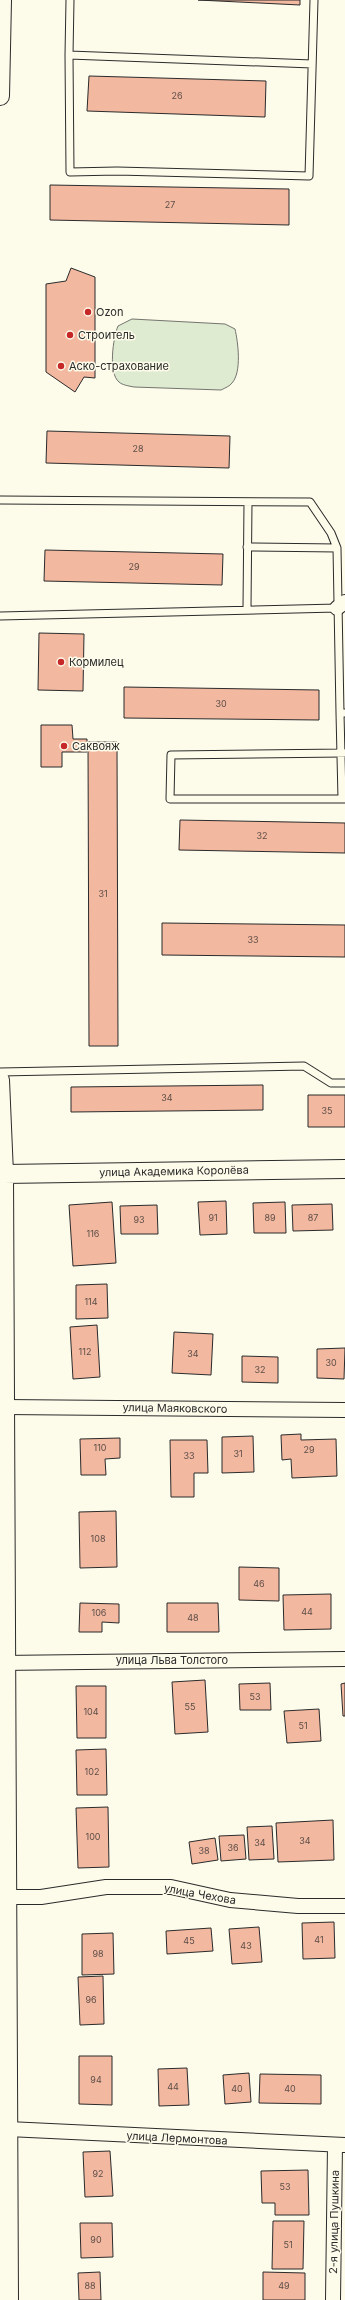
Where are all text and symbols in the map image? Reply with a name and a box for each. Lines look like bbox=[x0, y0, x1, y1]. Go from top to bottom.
house number: 26 bbox=[171, 90, 183, 101]
house number: 27 bbox=[165, 199, 175, 210]
place label: Ozon bbox=[96, 305, 123, 319]
marker: Ozon bbox=[83, 307, 93, 317]
place label: Строитель bbox=[78, 328, 135, 342]
marker: Строитель bbox=[65, 330, 75, 340]
place label: Аско-страхование bbox=[69, 359, 169, 373]
marker: Аско-страхование bbox=[56, 361, 66, 371]
house number: 28 bbox=[132, 443, 144, 454]
house number: 29 bbox=[128, 561, 140, 572]
place label: Кормилец bbox=[69, 655, 124, 669]
marker: Кормилец bbox=[56, 657, 66, 667]
house number: 30 bbox=[215, 698, 227, 709]
place label: Саквояж bbox=[72, 739, 120, 753]
marker: Саквояж bbox=[59, 741, 69, 751]
house number: 32 bbox=[256, 830, 268, 841]
house number: 31 bbox=[98, 888, 108, 899]
house number: 33 bbox=[247, 934, 259, 945]
house number: 34 bbox=[161, 1092, 173, 1103]
house number: 35 bbox=[321, 1105, 333, 1116]
street label: улица Академика Королёва bbox=[99, 1163, 249, 1179]
house number: 91 bbox=[208, 1212, 218, 1223]
house number: 89 bbox=[264, 1212, 276, 1223]
house number: 87 bbox=[308, 1212, 318, 1223]
house number: 93 bbox=[133, 1214, 145, 1225]
house number: 116 bbox=[87, 1228, 100, 1239]
house number: 114 bbox=[84, 1296, 98, 1307]
house number: 112 bbox=[79, 1346, 91, 1357]
house number: 34 bbox=[187, 1348, 199, 1359]
house number: 30 bbox=[325, 1357, 337, 1368]
house number: 32 bbox=[254, 1364, 266, 1375]
street label: улица Маяковского bbox=[122, 1400, 228, 1416]
house number: 110 bbox=[94, 1442, 107, 1453]
house number: 29 bbox=[303, 1444, 315, 1455]
house number: 31 bbox=[233, 1448, 243, 1459]
house number: 33 bbox=[183, 1450, 195, 1461]
house number: 108 bbox=[91, 1533, 106, 1544]
house number: 46 bbox=[253, 1578, 265, 1589]
house number: 44 bbox=[301, 1606, 313, 1617]
house number: 106 bbox=[92, 1607, 107, 1618]
house number: 48 bbox=[187, 1612, 199, 1623]
street label: улица Льва Толстого bbox=[116, 1653, 229, 1667]
house number: 53 bbox=[249, 1691, 261, 1702]
house number: 55 bbox=[185, 1701, 195, 1712]
house number: 104 bbox=[83, 1706, 99, 1717]
house number: 51 bbox=[298, 1720, 308, 1731]
house number: 102 bbox=[85, 1766, 99, 1777]
house number: 100 bbox=[85, 1831, 101, 1842]
house number: 34 bbox=[299, 1835, 311, 1846]
house number: 34 bbox=[254, 1837, 266, 1848]
house number: 36 bbox=[227, 1842, 239, 1853]
house number: 38 bbox=[198, 1845, 210, 1856]
street label: улица Чехова bbox=[163, 1881, 237, 1907]
house number: 41 bbox=[314, 1934, 324, 1945]
house number: 45 bbox=[183, 1935, 195, 1946]
house number: 43 bbox=[240, 1940, 252, 1951]
house number: 98 bbox=[92, 1948, 104, 1959]
house number: 96 bbox=[85, 1994, 97, 2005]
house number: 94 bbox=[90, 2074, 102, 2085]
house number: 44 bbox=[167, 2081, 179, 2092]
house number: 40 bbox=[231, 2083, 243, 2094]
house number: 40 bbox=[284, 2083, 296, 2094]
street label: улица Лермонтова bbox=[126, 2128, 228, 2148]
house number: 92 bbox=[92, 2168, 104, 2179]
street label: 2-я улица Пушкина bbox=[326, 2170, 342, 2274]
house number: 53 bbox=[279, 2181, 291, 2192]
house number: 90 bbox=[90, 2234, 102, 2245]
house number: 51 bbox=[283, 2239, 293, 2250]
house number: 88 bbox=[84, 2280, 96, 2291]
house number: 49 bbox=[278, 2280, 290, 2291]

